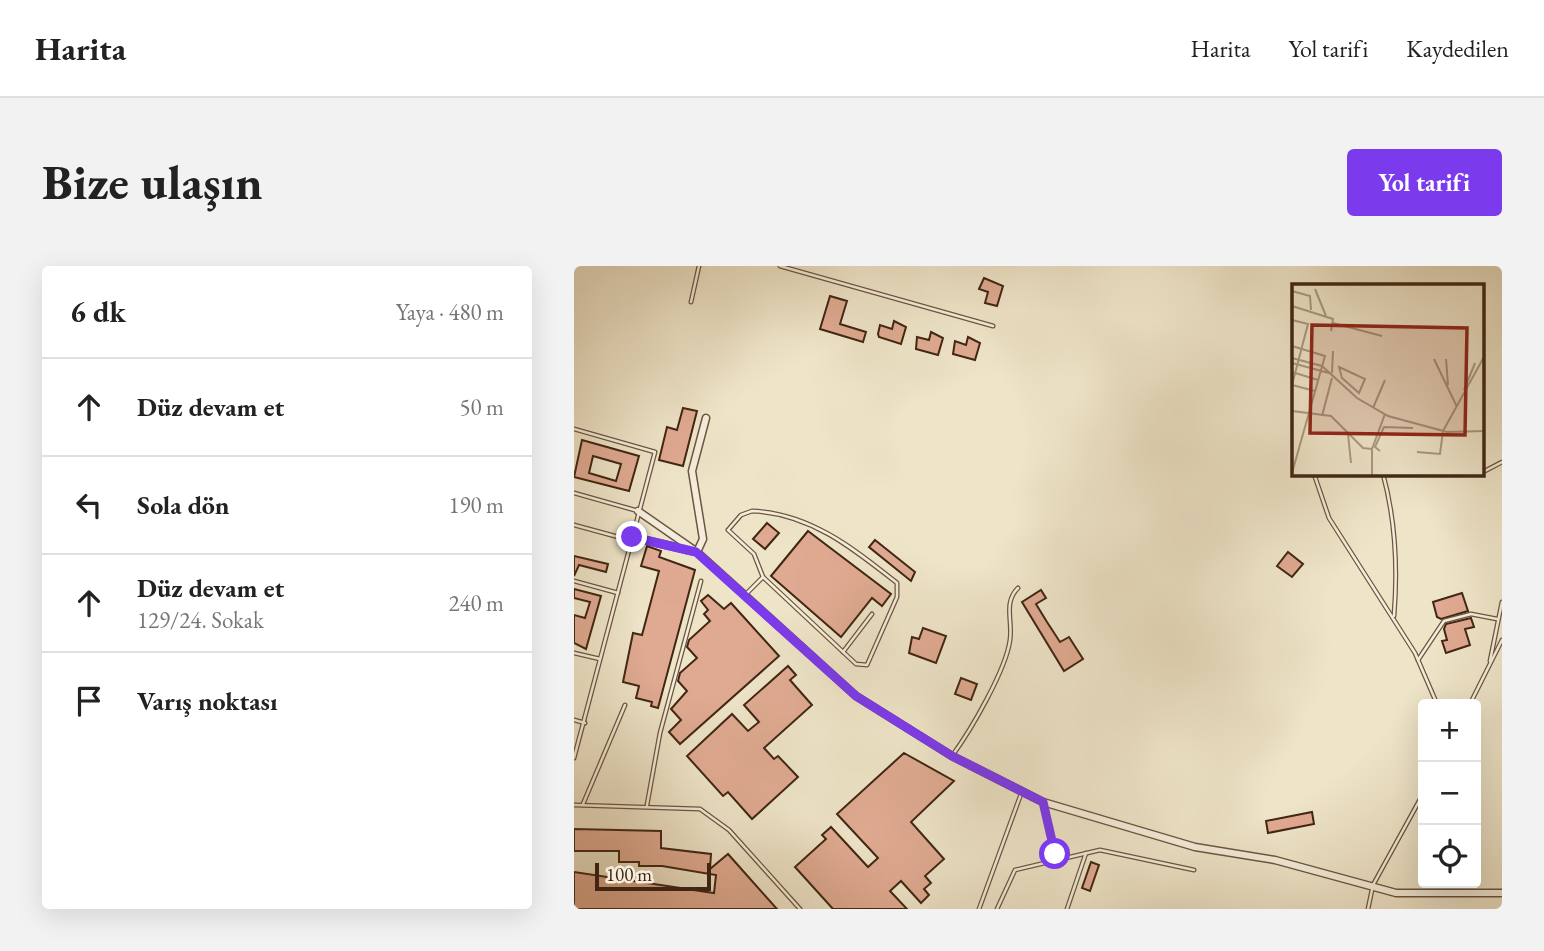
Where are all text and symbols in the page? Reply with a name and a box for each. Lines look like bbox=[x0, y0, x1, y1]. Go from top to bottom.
text: Harita bbox=[35, 27, 126, 70]
text: Harita bbox=[1191, 33, 1251, 64]
text: Yol tarifi bbox=[1289, 33, 1368, 64]
text: Kaydedilen bbox=[1406, 33, 1509, 64]
button: Yol tarifi bbox=[1347, 149, 1502, 216]
text: Bize ulaşın bbox=[42, 150, 263, 214]
inset map bbox=[1292, 284, 1485, 476]
text: 6 dk bbox=[70, 292, 126, 331]
text: Yaya · 480 m bbox=[396, 297, 504, 327]
icon: ahead bbox=[70, 388, 108, 426]
text: Düz devam et bbox=[137, 390, 284, 424]
text: 50 m bbox=[459, 392, 504, 422]
icon: left bbox=[70, 486, 108, 524]
text: Sola dön bbox=[137, 488, 230, 522]
text: 190 m bbox=[448, 490, 504, 520]
route end bbox=[616, 521, 647, 552]
text: Düz devam et bbox=[137, 571, 284, 605]
icon: ahead bbox=[70, 584, 108, 622]
text: 240 m bbox=[448, 588, 504, 618]
text: 129/24. Sokak bbox=[137, 605, 264, 635]
icon: arrive bbox=[70, 682, 108, 720]
text: Varış noktası bbox=[137, 684, 278, 718]
map controls bbox=[1418, 699, 1481, 888]
button: + bbox=[1418, 699, 1481, 762]
button: − bbox=[1418, 762, 1481, 825]
button: locate bbox=[1418, 825, 1481, 888]
route start bbox=[1039, 838, 1070, 869]
scale bar bbox=[595, 860, 710, 892]
text: 100 m bbox=[606, 862, 652, 887]

